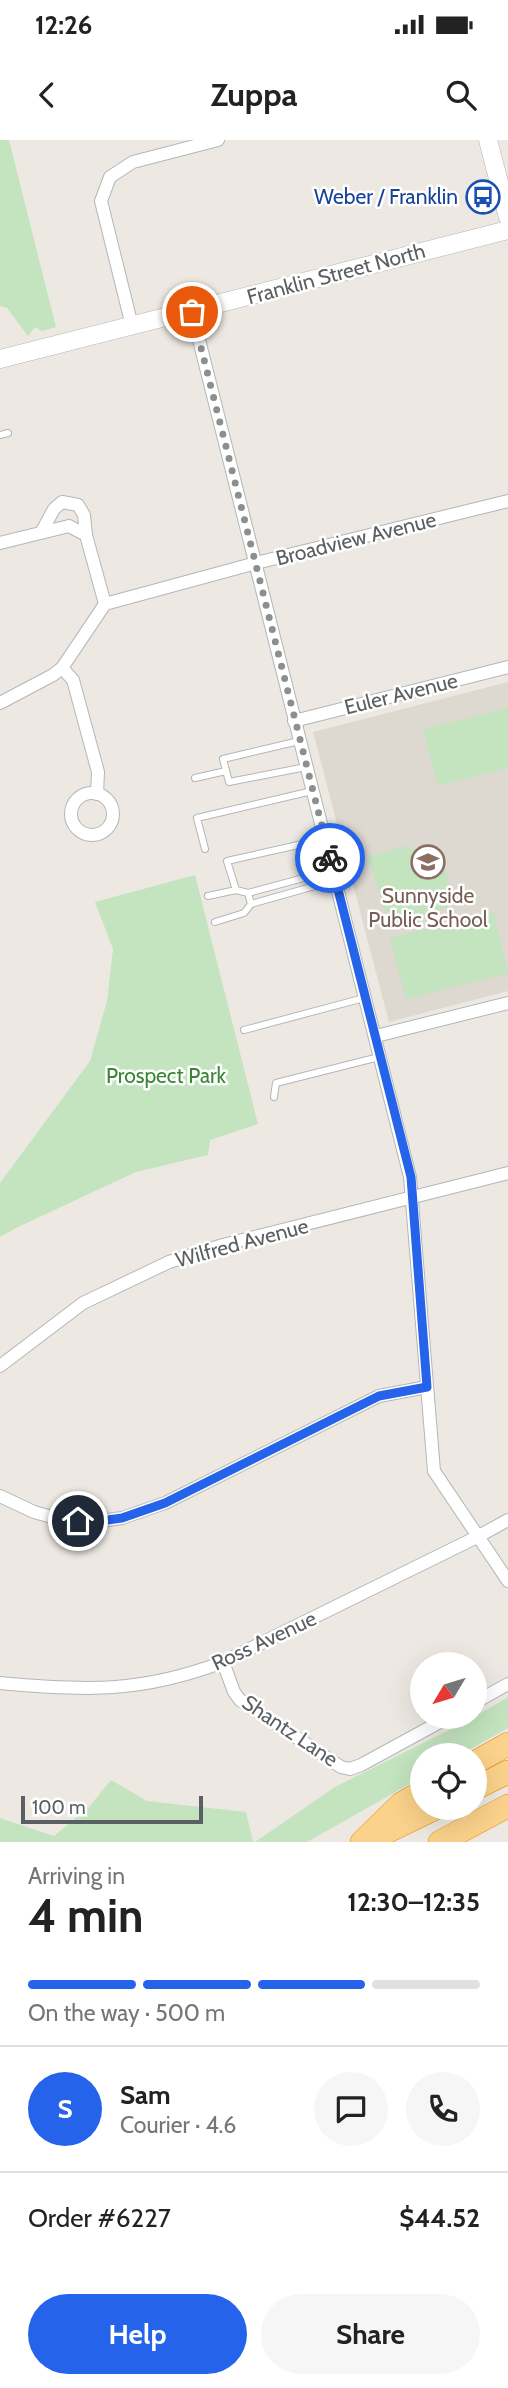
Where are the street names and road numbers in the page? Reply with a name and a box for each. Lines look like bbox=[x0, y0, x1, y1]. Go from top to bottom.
street label: Franklin Street North bbox=[244, 238, 428, 309]
street label: Broadview Avenue bbox=[273, 506, 439, 570]
street label: Euler Avenue bbox=[342, 667, 460, 720]
street label: Wilfred Avenue bbox=[173, 1213, 311, 1272]
street label: Ross Avenue bbox=[208, 1605, 320, 1676]
street label: Shantz Lane bbox=[238, 1689, 343, 1772]

